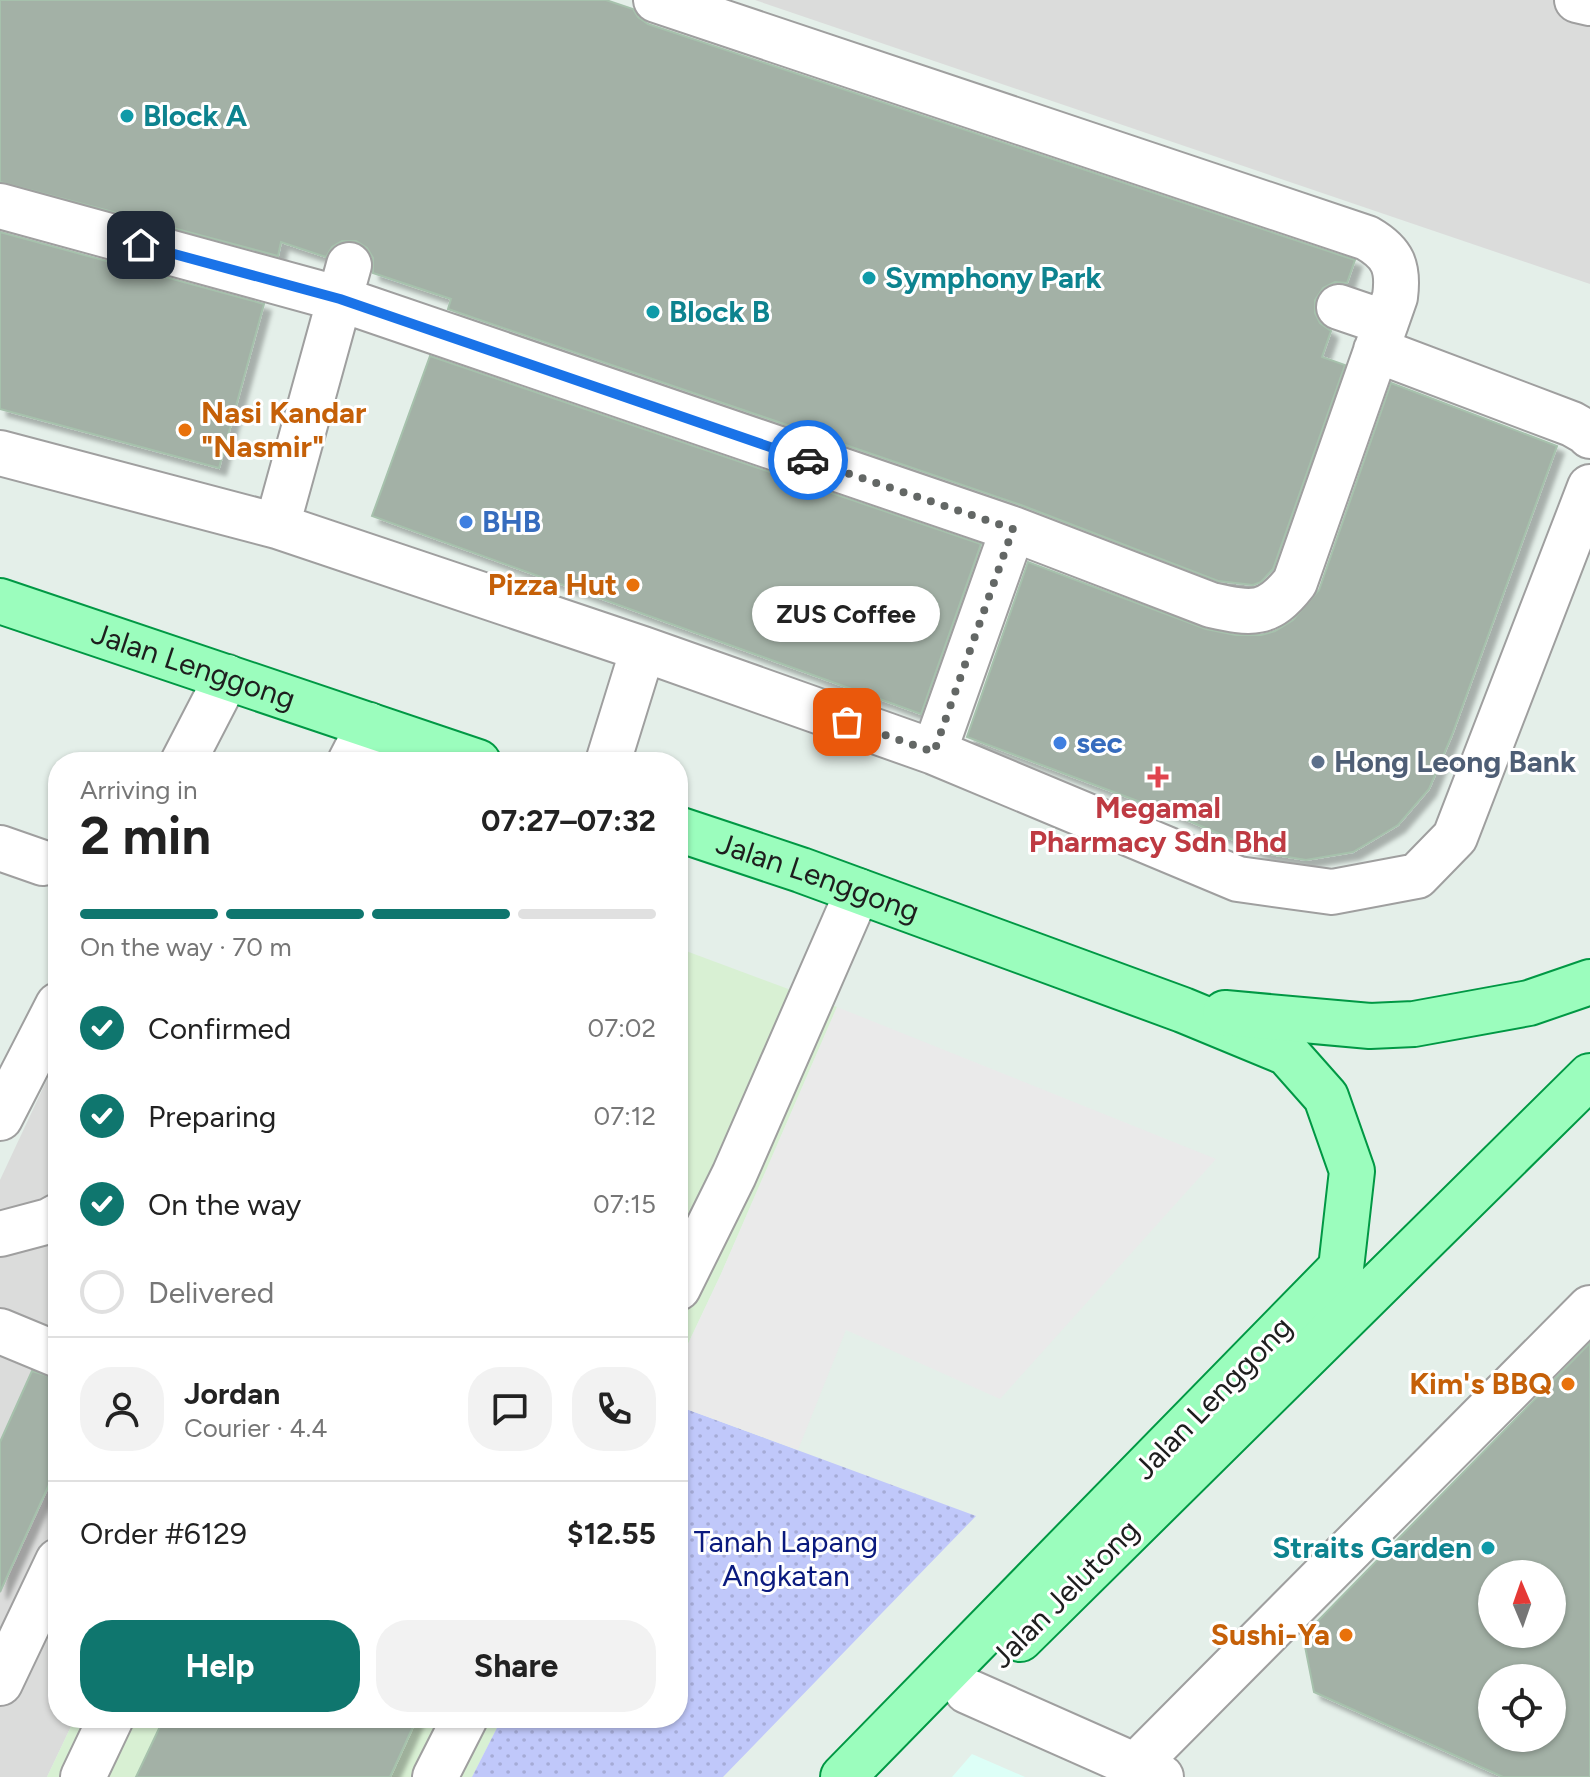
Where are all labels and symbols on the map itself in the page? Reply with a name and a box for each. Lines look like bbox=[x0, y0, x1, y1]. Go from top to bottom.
place label: Block A bbox=[143, 97, 248, 134]
marker: Block A bbox=[118, 107, 136, 125]
pin bbox=[107, 211, 175, 279]
place label: Symphony Park bbox=[885, 259, 1102, 296]
marker: Symphony Park bbox=[860, 269, 878, 287]
place label: Block B bbox=[669, 293, 770, 330]
marker: Block B bbox=[644, 303, 662, 321]
place label: Nasi Kandar "Nasmir" bbox=[201, 394, 366, 465]
courier bbox=[768, 420, 848, 500]
marker: Nasi Kandar "Nasmir" bbox=[176, 421, 194, 439]
place label: BHB bbox=[482, 503, 541, 540]
marker: BHB bbox=[457, 513, 475, 531]
place label: Pizza Hut bbox=[488, 566, 617, 603]
marker: Pizza Hut bbox=[624, 576, 642, 594]
callout: ZUS Coffee bbox=[753, 586, 941, 642]
street label: Jalan Lenggong bbox=[87, 614, 300, 717]
pin bbox=[813, 688, 881, 756]
place label: sec bbox=[1076, 724, 1123, 761]
marker: sec bbox=[1051, 734, 1069, 752]
place label: Hong Leong Bank bbox=[1334, 743, 1576, 780]
marker: Hong Leong Bank bbox=[1309, 753, 1327, 771]
marker: Megamal Pharmacy Sdn Bhd bbox=[1149, 768, 1167, 786]
place label: Megamal Pharmacy Sdn Bhd bbox=[1029, 789, 1287, 860]
street label: Jalan Lenggong bbox=[712, 824, 925, 930]
street label: Jalan Lenggong bbox=[1126, 1308, 1300, 1487]
place label: Kim's BBQ bbox=[1409, 1365, 1552, 1402]
marker: Kim's BBQ bbox=[1559, 1375, 1577, 1393]
street label: Jalan Jelutong bbox=[983, 1512, 1147, 1676]
park label: Tanah Lapang Angkatan bbox=[694, 1523, 878, 1594]
place label: Straits Garden bbox=[1272, 1529, 1472, 1566]
marker: Straits Garden bbox=[1479, 1539, 1497, 1557]
north arrow bbox=[1478, 1560, 1566, 1648]
place label: Sushi-Ya bbox=[1211, 1616, 1330, 1653]
marker: Sushi-Ya bbox=[1337, 1626, 1355, 1644]

